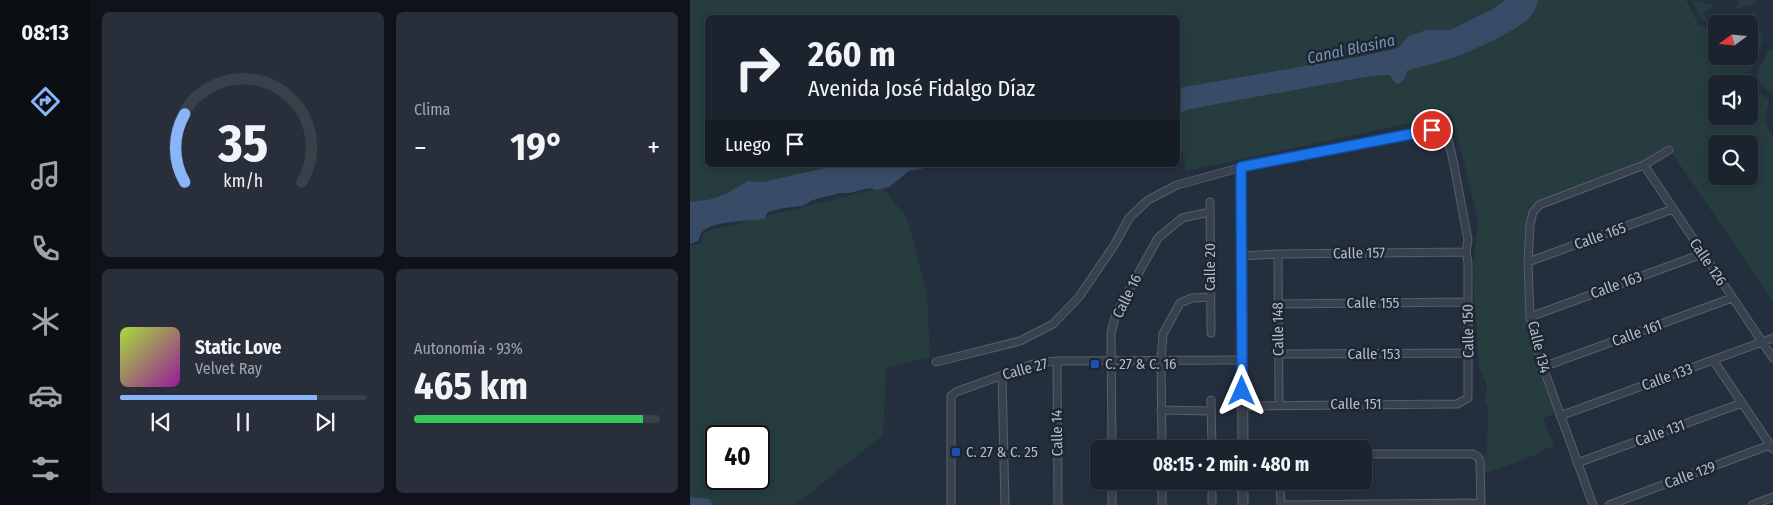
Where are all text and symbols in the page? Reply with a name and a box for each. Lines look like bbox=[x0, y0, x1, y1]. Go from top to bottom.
north arrow bbox=[1708, 15, 1758, 65]
map controls bbox=[1708, 15, 1758, 185]
text: 08:13 bbox=[21, 19, 69, 46]
water label: Canal Blasina bbox=[1305, 30, 1397, 68]
text: 260 m bbox=[808, 33, 896, 75]
icon: right bbox=[725, 35, 790, 100]
text: Avenida José Fidalgo Díaz bbox=[808, 75, 1035, 102]
button: sound bbox=[1708, 75, 1758, 125]
icon: directions bbox=[28, 84, 63, 119]
text: Clima bbox=[414, 100, 450, 119]
pin bbox=[1411, 109, 1453, 151]
text: 35 bbox=[217, 112, 268, 175]
icon: arrive bbox=[1418, 116, 1446, 144]
text: 19° bbox=[510, 124, 564, 170]
icon: arrive bbox=[781, 130, 809, 158]
text: − bbox=[414, 131, 427, 164]
text: + bbox=[647, 131, 660, 164]
text: Luego bbox=[725, 133, 771, 156]
button: search bbox=[1708, 135, 1758, 185]
icon: music bbox=[28, 158, 63, 193]
text: km/h bbox=[223, 170, 263, 192]
street label: Calle 165 bbox=[1572, 218, 1628, 254]
icon: phone bbox=[28, 231, 63, 266]
street label: Calle 126 bbox=[1686, 235, 1730, 289]
street label: Calle 20 bbox=[1201, 243, 1219, 291]
street label: Calle 157 bbox=[1333, 244, 1385, 262]
street label: Calle 163 bbox=[1588, 267, 1644, 303]
street label: Calle 16 bbox=[1109, 271, 1145, 321]
street label: Calle 155 bbox=[1347, 294, 1400, 312]
street label: Calle 148 bbox=[1269, 302, 1287, 356]
icon: climate bbox=[28, 304, 63, 339]
street label: Calle 150 bbox=[1459, 304, 1477, 358]
street label: Calle 161 bbox=[1610, 316, 1664, 350]
street label: Calle 134 bbox=[1524, 319, 1554, 375]
text: Static Love bbox=[195, 336, 282, 359]
text: Autonomía · 93% bbox=[414, 339, 523, 358]
street label: Calle 153 bbox=[1348, 345, 1401, 363]
street label: Calle 27 bbox=[1000, 354, 1050, 384]
place label: C. 27 & C. 16 bbox=[1105, 355, 1177, 373]
marker: C. 27 & C. 16 bbox=[1089, 358, 1101, 370]
text: Velvet Ray bbox=[195, 359, 262, 378]
street label: Calle 133 bbox=[1639, 359, 1695, 394]
text: 465 km bbox=[414, 363, 528, 409]
position arrow bbox=[1215, 364, 1267, 416]
icon: car bbox=[28, 378, 63, 413]
street label: Calle 151 bbox=[1330, 395, 1382, 413]
icon: previous bbox=[147, 408, 175, 436]
icon: pause bbox=[229, 408, 257, 436]
icon: next bbox=[311, 408, 339, 436]
street label: Calle 14 bbox=[1048, 410, 1066, 456]
street label: Calle 131 bbox=[1633, 416, 1687, 450]
speed limit sign: 40 bbox=[705, 425, 770, 490]
place label: C. 27 & C. 25 bbox=[966, 443, 1038, 461]
marker: C. 27 & C. 25 bbox=[950, 446, 962, 458]
icon: filters bbox=[28, 451, 63, 486]
text: 08:15 · 2 min · 480 m bbox=[1153, 453, 1309, 476]
street label: Calle 129 bbox=[1662, 457, 1718, 493]

